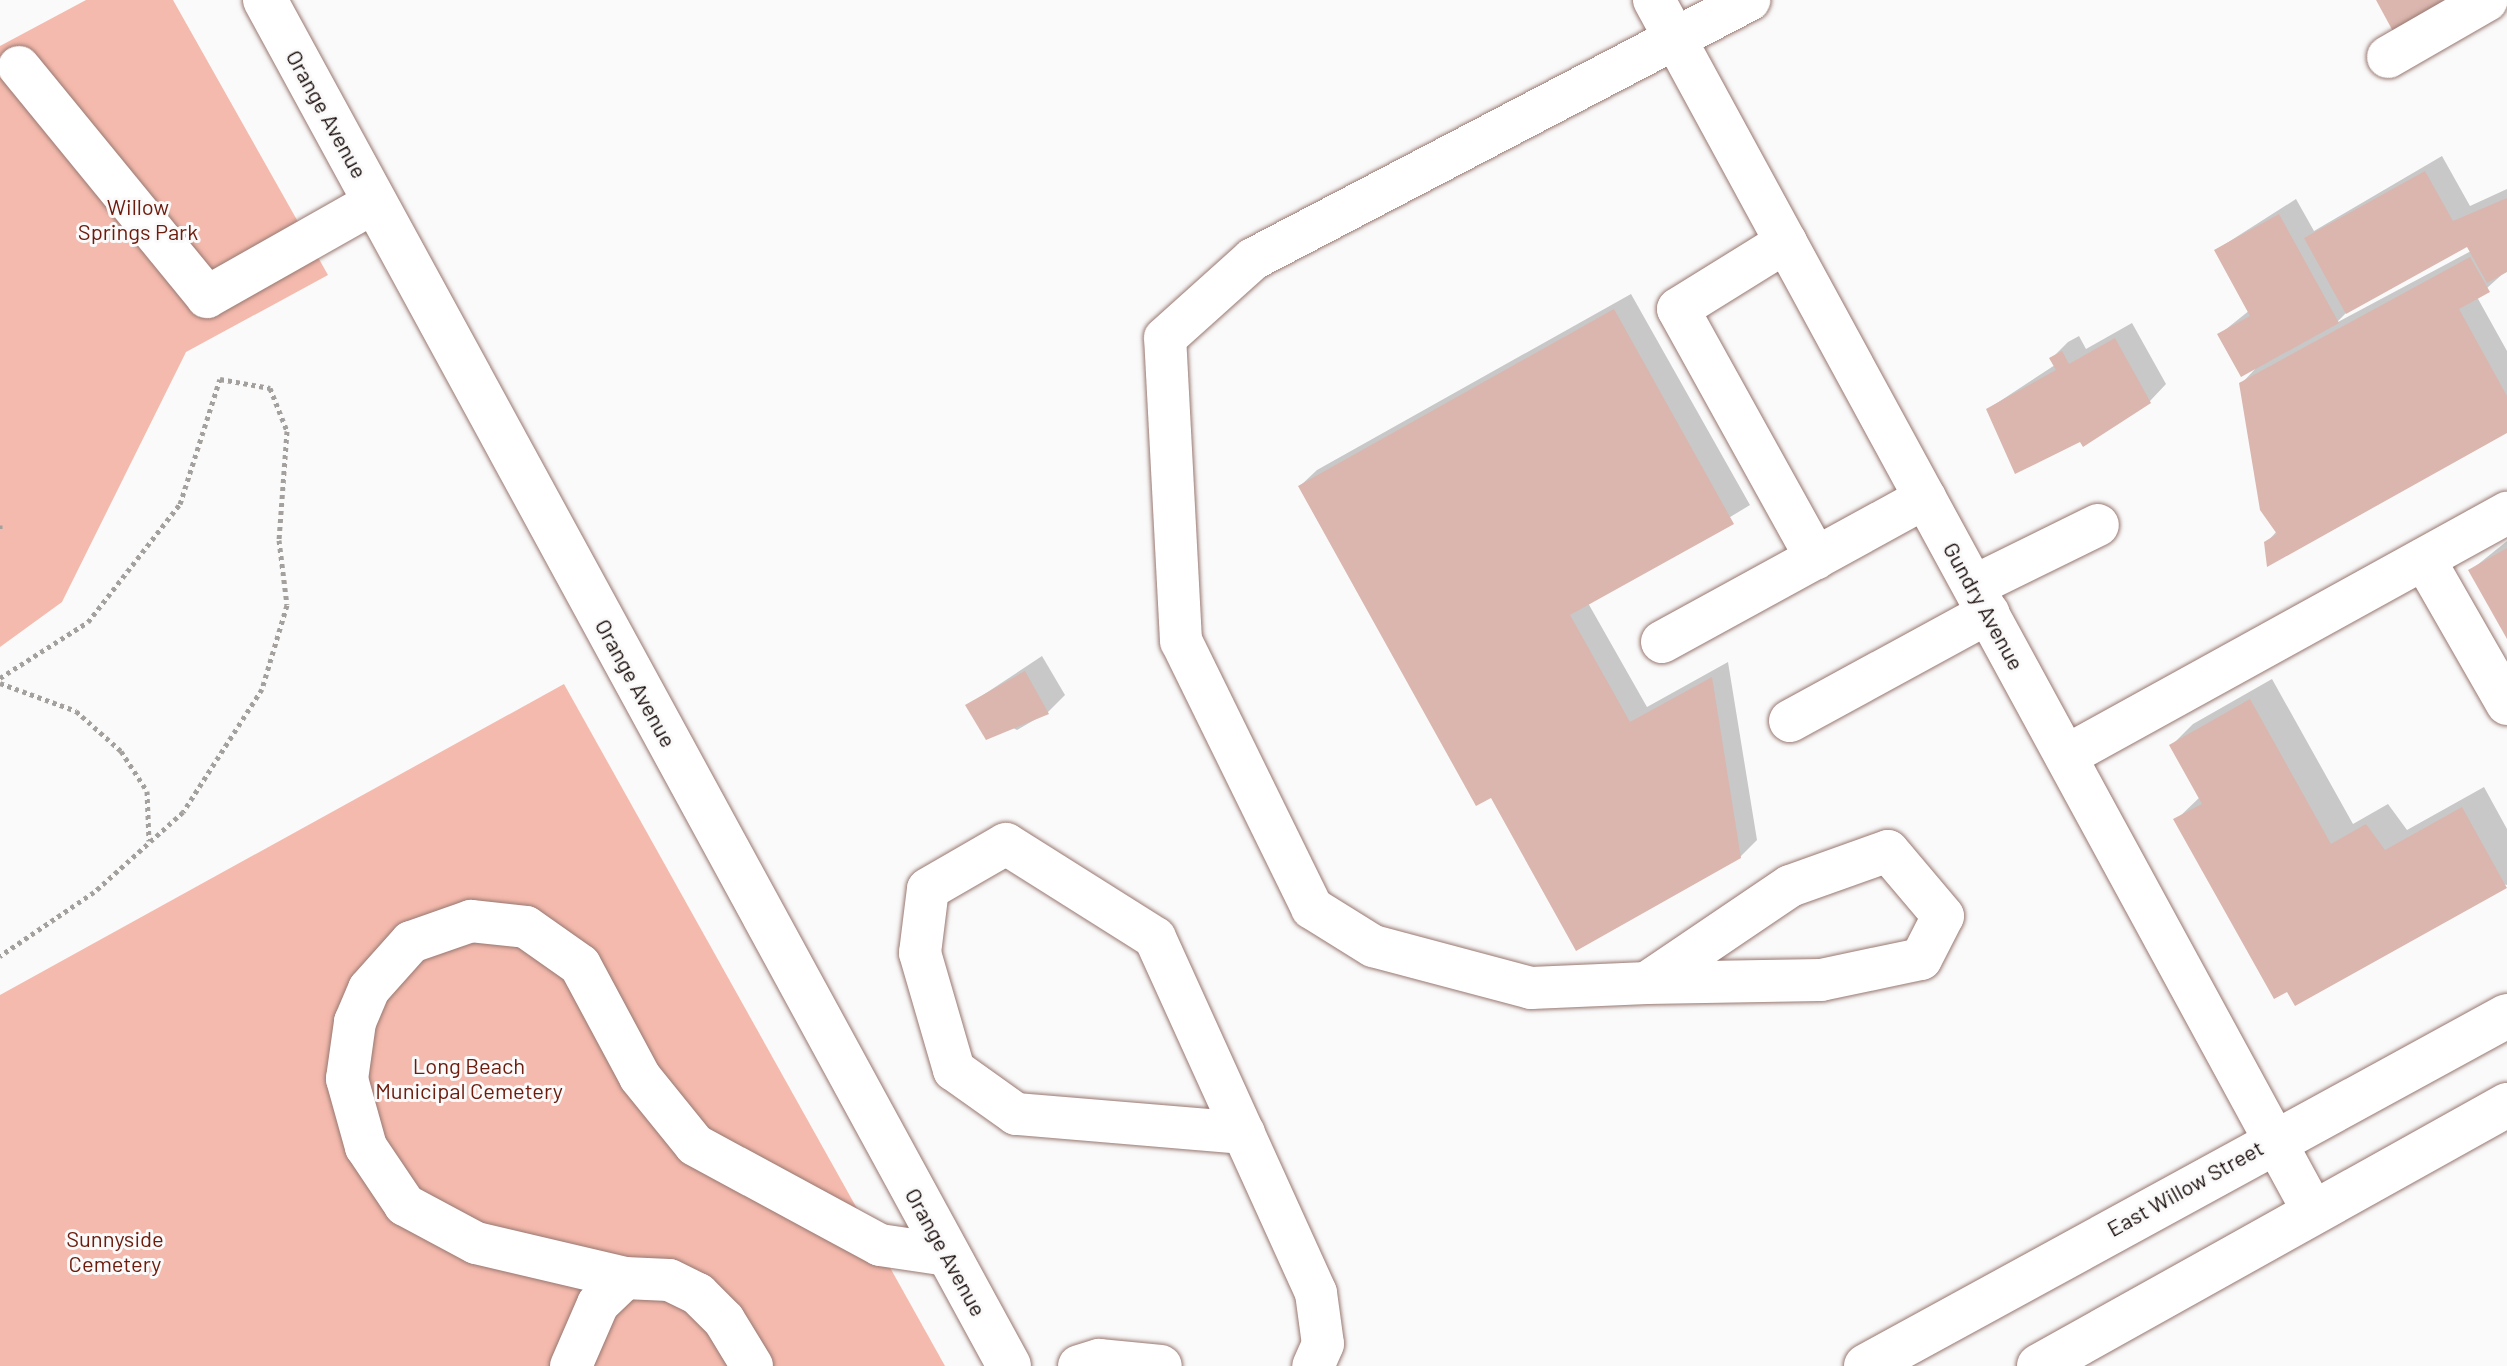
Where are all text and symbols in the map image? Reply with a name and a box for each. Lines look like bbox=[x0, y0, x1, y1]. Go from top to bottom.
street label: Orange Avenue bbox=[281, 45, 373, 183]
park label: Willow Springs Park bbox=[78, 193, 198, 244]
street label: Gundry Avenue bbox=[1938, 537, 2030, 675]
street label: Orange Avenue bbox=[590, 614, 682, 752]
park label: Long Beach Municipal Cemetery bbox=[375, 1052, 563, 1104]
street label: East Willow Street bbox=[2102, 1134, 2268, 1242]
street label: Orange Avenue bbox=[900, 1183, 992, 1321]
park label: Sunnyside Cemetery bbox=[66, 1225, 164, 1276]

